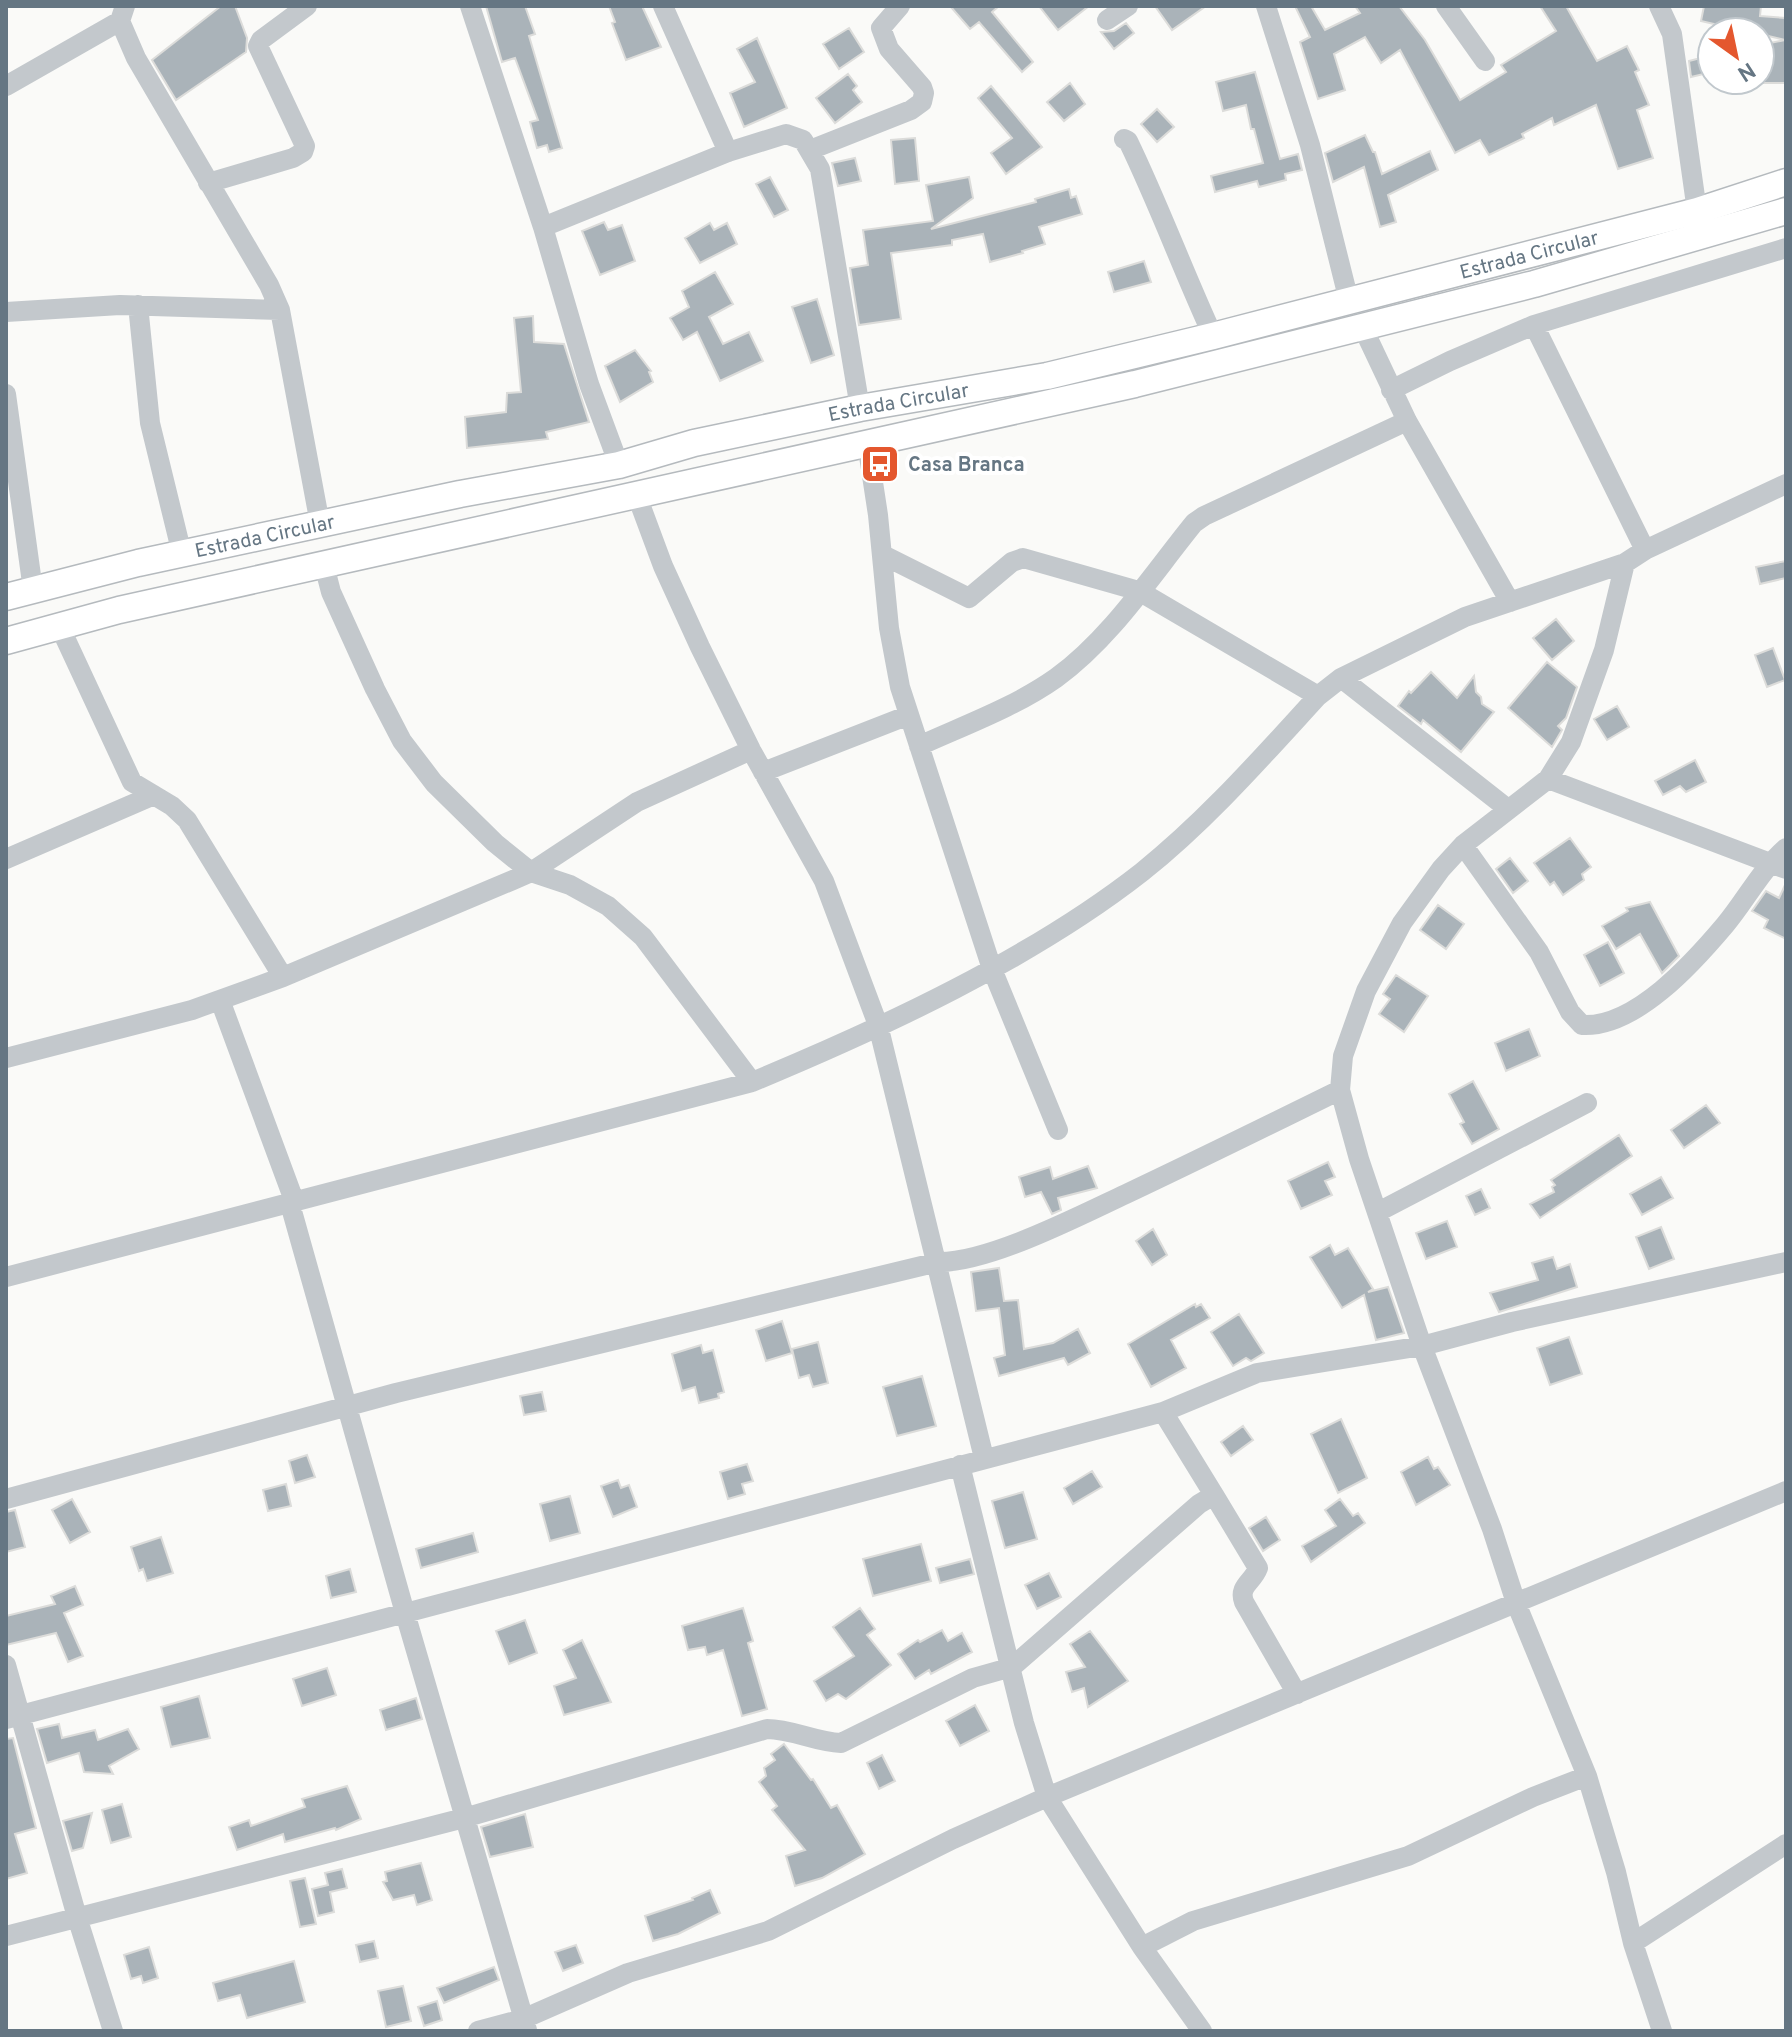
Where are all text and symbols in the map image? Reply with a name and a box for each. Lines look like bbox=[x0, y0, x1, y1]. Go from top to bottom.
north arrow bbox=[1696, 16, 1776, 96]
text: N bbox=[1732, 55, 1760, 86]
street label: Estrada Circular bbox=[1457, 226, 1602, 287]
street label: Estrada Circular bbox=[826, 379, 971, 429]
bus stop icon: Casa Branca bbox=[859, 443, 901, 485]
place label: Casa Branca bbox=[908, 453, 1025, 479]
street label: Estrada Circular bbox=[193, 510, 338, 565]

